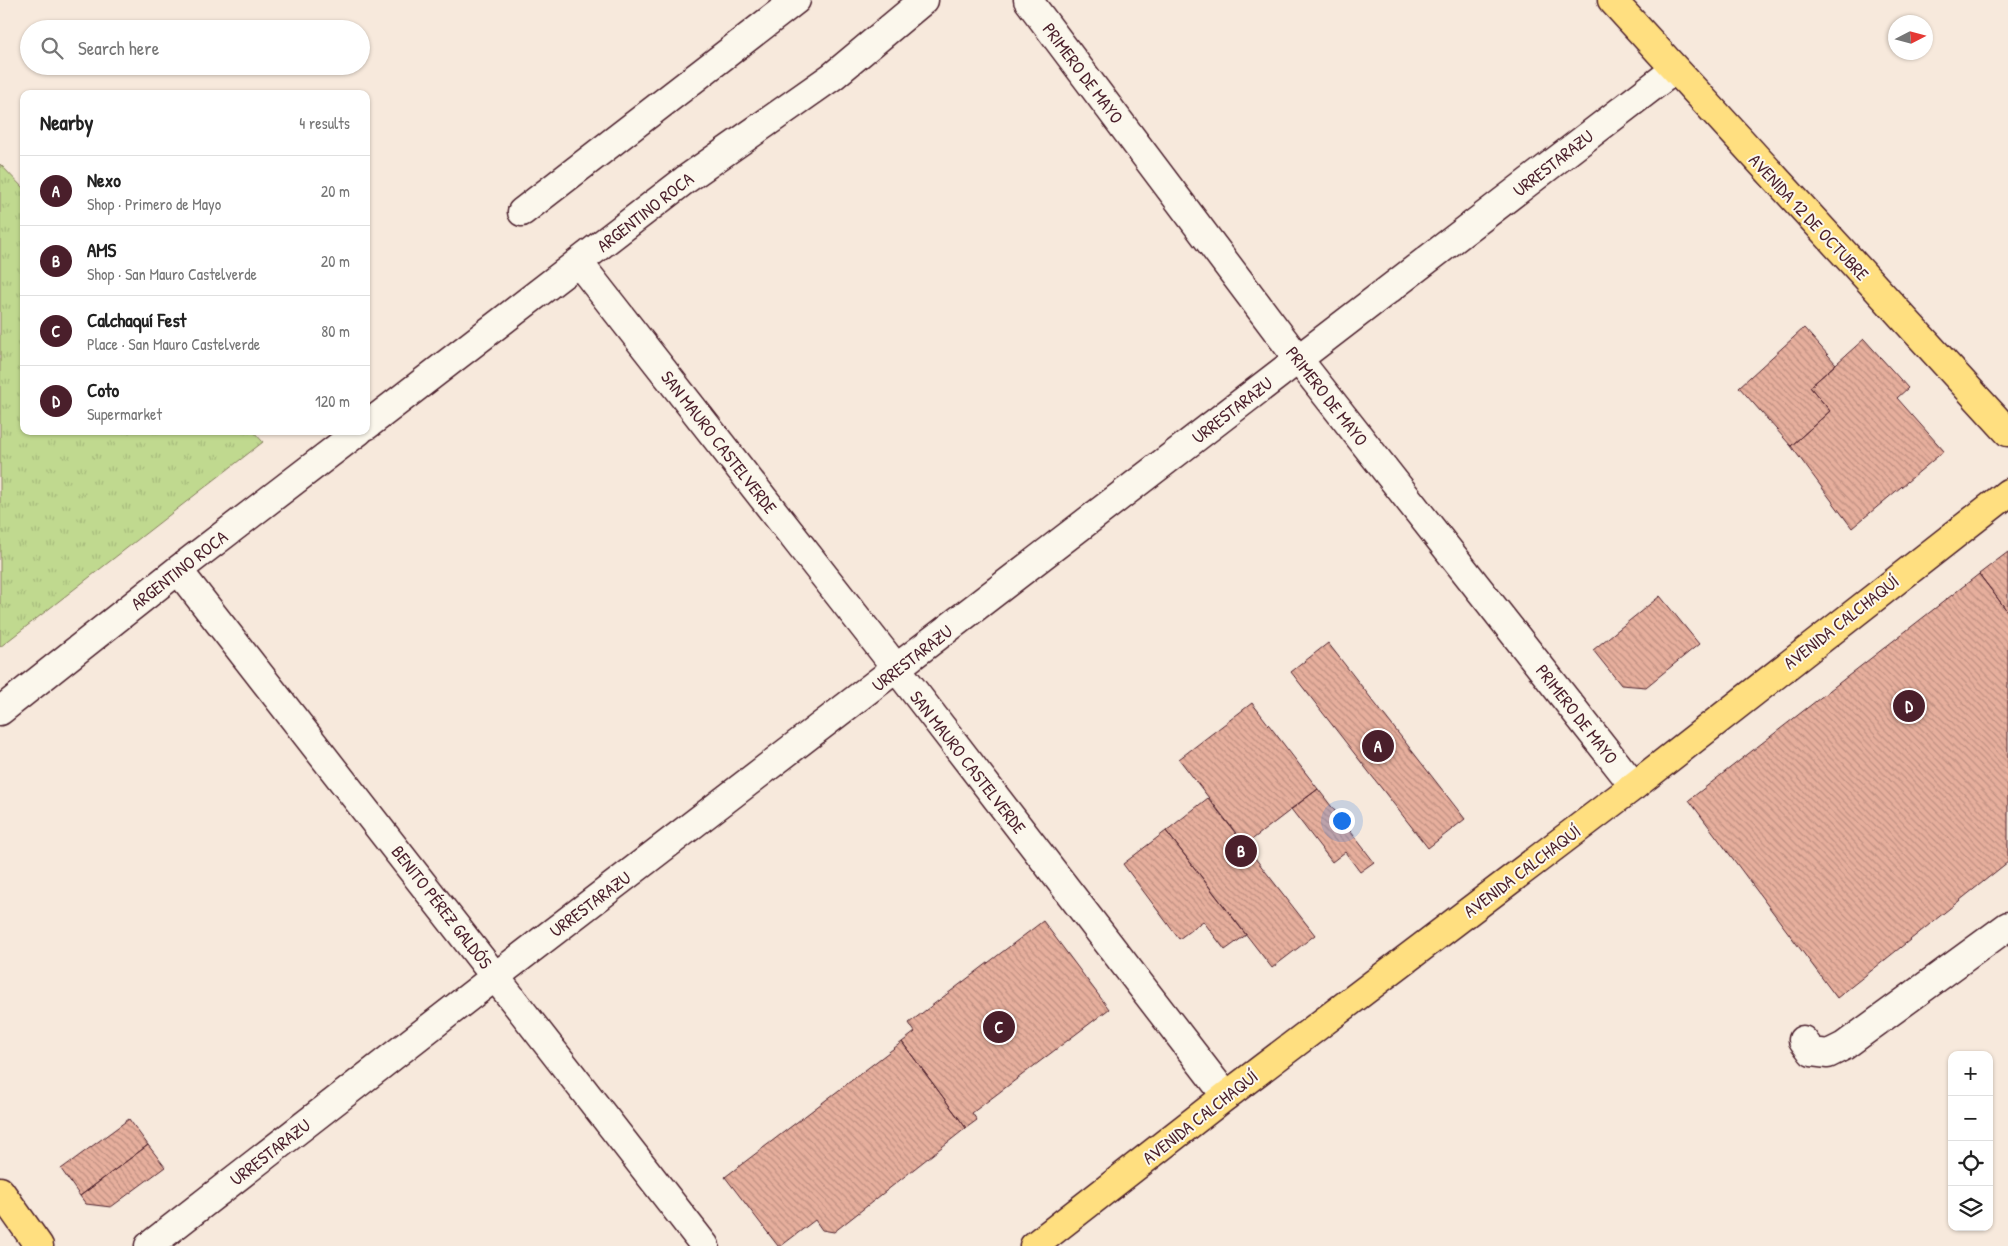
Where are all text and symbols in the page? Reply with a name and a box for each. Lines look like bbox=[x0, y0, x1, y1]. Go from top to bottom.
north arrow bbox=[1888, 15, 1933, 60]
street label: PRIMERO DE MAYO bbox=[1037, 17, 1129, 129]
search box bbox=[20, 20, 370, 75]
icon: search bbox=[38, 34, 66, 62]
text: Search here bbox=[78, 35, 159, 61]
text: Nearby bbox=[40, 108, 93, 137]
text: 4 results bbox=[299, 112, 350, 134]
street label: URRESTARAZU bbox=[1508, 124, 1598, 202]
street label: AVENIDA 12 DE OCTUBRE bbox=[1743, 148, 1875, 286]
street label: ARGENTINO ROCA bbox=[591, 166, 699, 258]
text: Nexo bbox=[87, 167, 121, 193]
text: A bbox=[52, 180, 60, 202]
text: 20 m bbox=[321, 180, 350, 202]
text: Shop · Primero de Mayo bbox=[87, 193, 221, 215]
text: AMS bbox=[87, 237, 116, 263]
text: B bbox=[52, 250, 60, 272]
text: 20 m bbox=[321, 250, 350, 272]
text: Shop · San Mauro Castelverde bbox=[87, 263, 257, 285]
text: Calchaquí Fest bbox=[87, 307, 186, 333]
text: C bbox=[52, 320, 60, 342]
text: 80 m bbox=[321, 320, 350, 342]
text: Place · San Mauro Castelverde bbox=[87, 333, 260, 355]
street label: PRIMERO DE MAYO bbox=[1280, 341, 1374, 451]
street label: SAN MAURO CASTELVERDE bbox=[655, 365, 783, 519]
street label: URRESTARAZU bbox=[1187, 371, 1277, 449]
text: Coto bbox=[87, 377, 119, 403]
text: D bbox=[52, 390, 60, 412]
text: 120 m bbox=[315, 390, 350, 412]
text: Supermarket bbox=[87, 403, 162, 425]
street label: ARGENTINO ROCA bbox=[125, 524, 233, 616]
street label: AVENIDA CALCHAQUÍ bbox=[1778, 569, 1904, 675]
street label: URRESTARAZU bbox=[867, 619, 957, 697]
street label: PRIMERO DE MAYO bbox=[1530, 659, 1624, 769]
street label: SAN MAURO CASTELVERDE bbox=[904, 685, 1032, 839]
pin: D bbox=[1893, 687, 1925, 725]
pin: A bbox=[1362, 727, 1394, 765]
your location bbox=[1329, 808, 1355, 834]
street label: AVENIDA CALCHAQUÍ bbox=[1458, 819, 1586, 923]
pin: B bbox=[1225, 832, 1257, 870]
street label: BENITO PÉREZ GALDÓS bbox=[386, 840, 498, 974]
street label: URRESTARAZU bbox=[544, 865, 636, 943]
pin: C bbox=[983, 1008, 1015, 1046]
map controls bbox=[1948, 1051, 1993, 1231]
button: + bbox=[1948, 1051, 1993, 1096]
street label: AVENIDA CALCHAQUÍ bbox=[1137, 1064, 1263, 1170]
button: − bbox=[1948, 1096, 1993, 1141]
street label: URRESTARAZU bbox=[225, 1113, 315, 1191]
button: locate bbox=[1948, 1141, 1993, 1186]
button: layers bbox=[1948, 1186, 1993, 1231]

